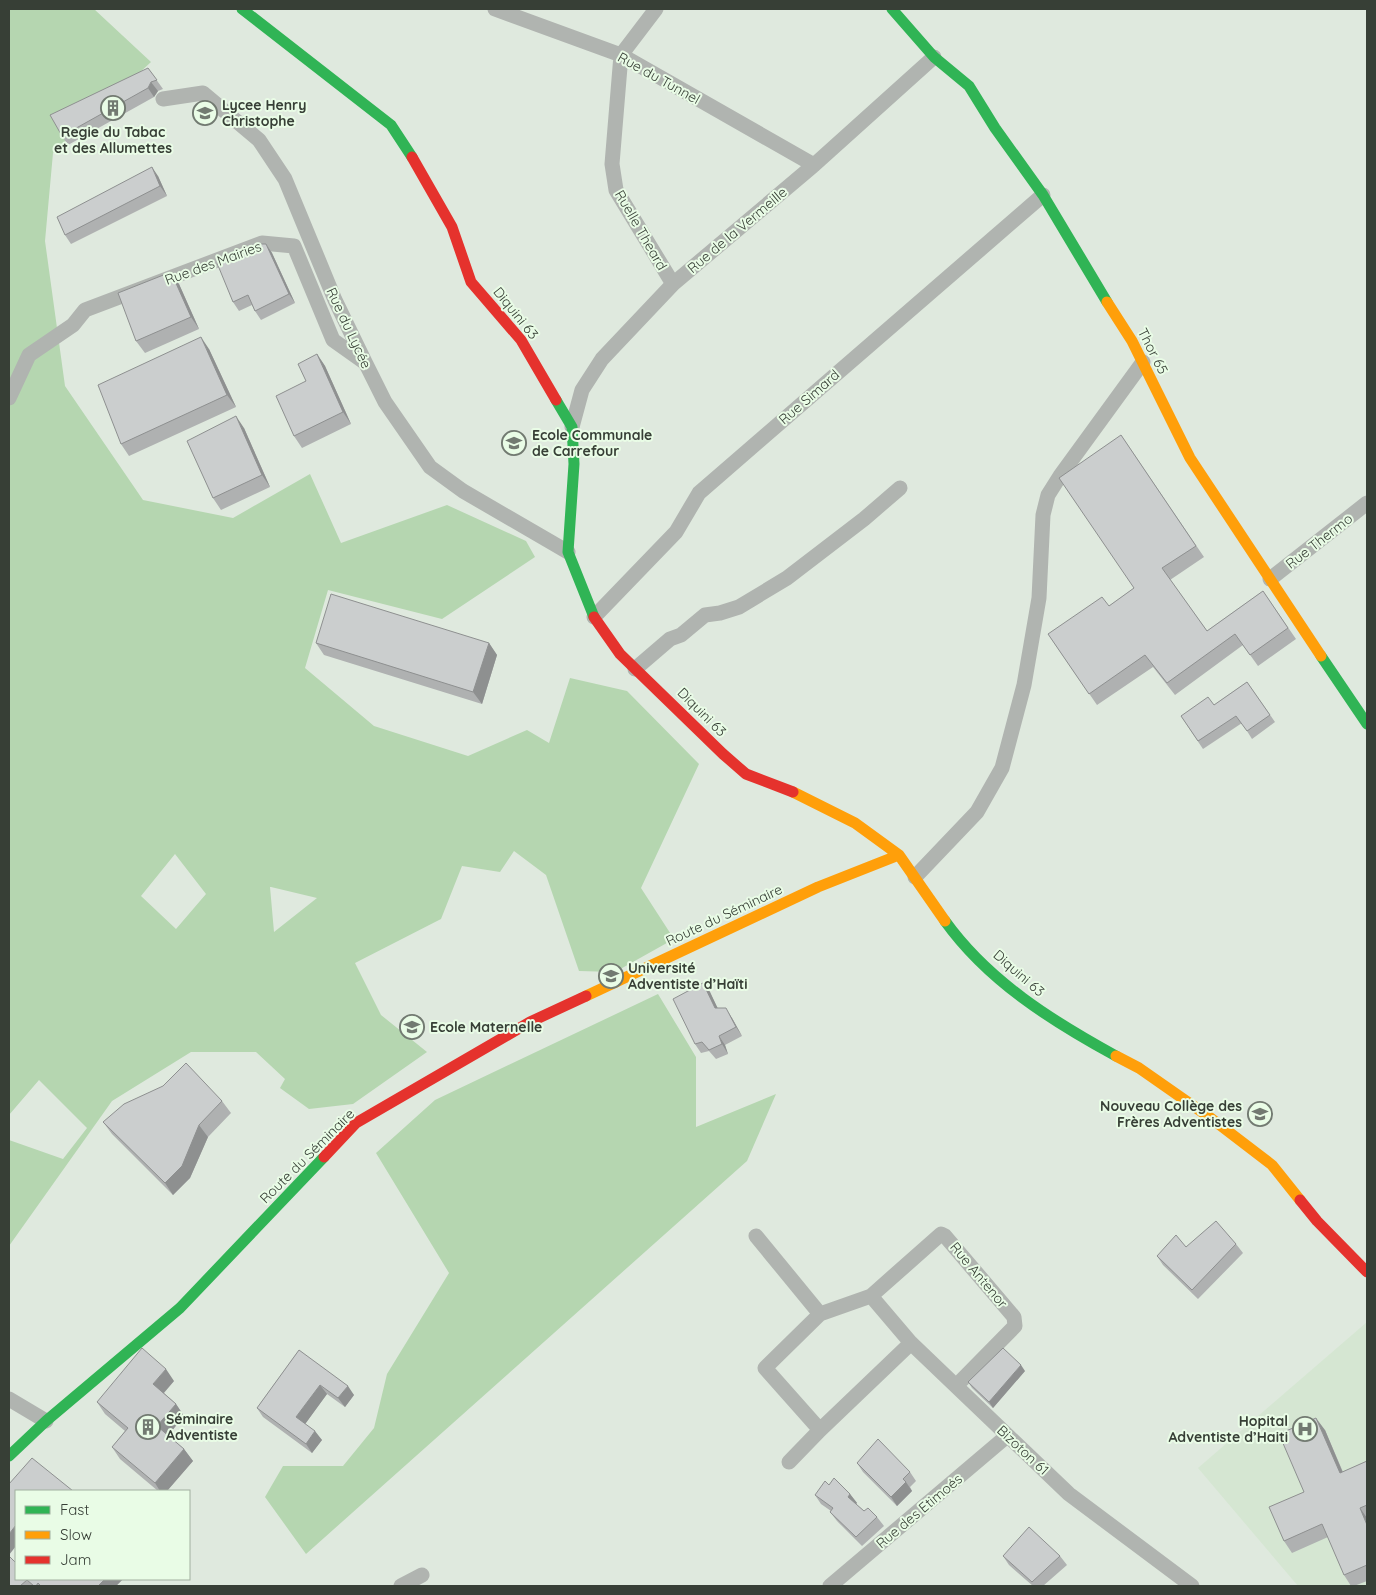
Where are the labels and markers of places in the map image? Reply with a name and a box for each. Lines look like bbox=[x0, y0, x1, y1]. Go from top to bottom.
building icon: Regie du Tabac et des Allumettes bbox=[100, 95, 126, 121]
place label: Lycee Henry Christophe bbox=[222, 96, 306, 130]
school or university icon: Lycee Henry Christophe bbox=[192, 100, 218, 126]
place label: Regie du Tabac et des Allumettes bbox=[54, 123, 172, 157]
place label: Ecole Communale de Carrefour bbox=[532, 426, 652, 460]
school or university icon: Ecole Communale de Carrefour bbox=[501, 430, 527, 456]
place label: Université Adventiste d’Haïti bbox=[628, 959, 748, 993]
school or university icon: Université Adventiste d’Haïti bbox=[598, 963, 624, 989]
school or university icon: Ecole Maternelle bbox=[399, 1014, 425, 1040]
place label: Ecole Maternelle bbox=[430, 1018, 542, 1036]
place label: Nouveau Collège des Frères Adventistes bbox=[1100, 1097, 1242, 1131]
school or university icon: Nouveau Collège des Frères Adventistes bbox=[1247, 1101, 1273, 1127]
place label: Séminaire Adventiste bbox=[166, 1410, 238, 1444]
place label: Hopital Adventiste d’Haiti bbox=[1168, 1412, 1288, 1446]
building icon: Séminaire Adventiste bbox=[135, 1414, 161, 1440]
hospital icon: Hopital Adventiste d’Haiti bbox=[1292, 1416, 1318, 1442]

